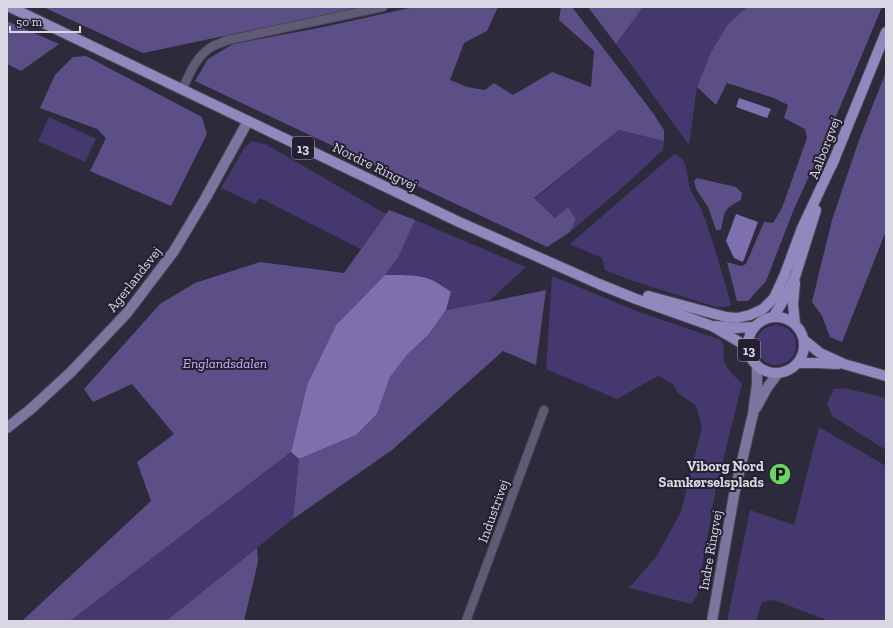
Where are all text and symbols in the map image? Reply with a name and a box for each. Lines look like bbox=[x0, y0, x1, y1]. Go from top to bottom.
scale bar bbox=[10, 8, 80, 34]
text: 50 m bbox=[16, 15, 43, 29]
street label: Aalborgvej bbox=[805, 115, 844, 181]
road number: 13 bbox=[292, 137, 314, 159]
street label: Nordre Ringvej bbox=[330, 139, 420, 194]
street label: Agerlandsvej bbox=[104, 243, 165, 315]
road number: 13 bbox=[738, 339, 760, 361]
park label: Englandsdalen bbox=[183, 355, 267, 372]
place label: Viborg Nord Samkørselsplads bbox=[659, 458, 765, 491]
parking icon: Viborg Nord Samkørselsplads bbox=[767, 461, 793, 487]
street label: Industrivej bbox=[474, 477, 513, 545]
street label: Indre Ringvej bbox=[695, 509, 726, 592]

